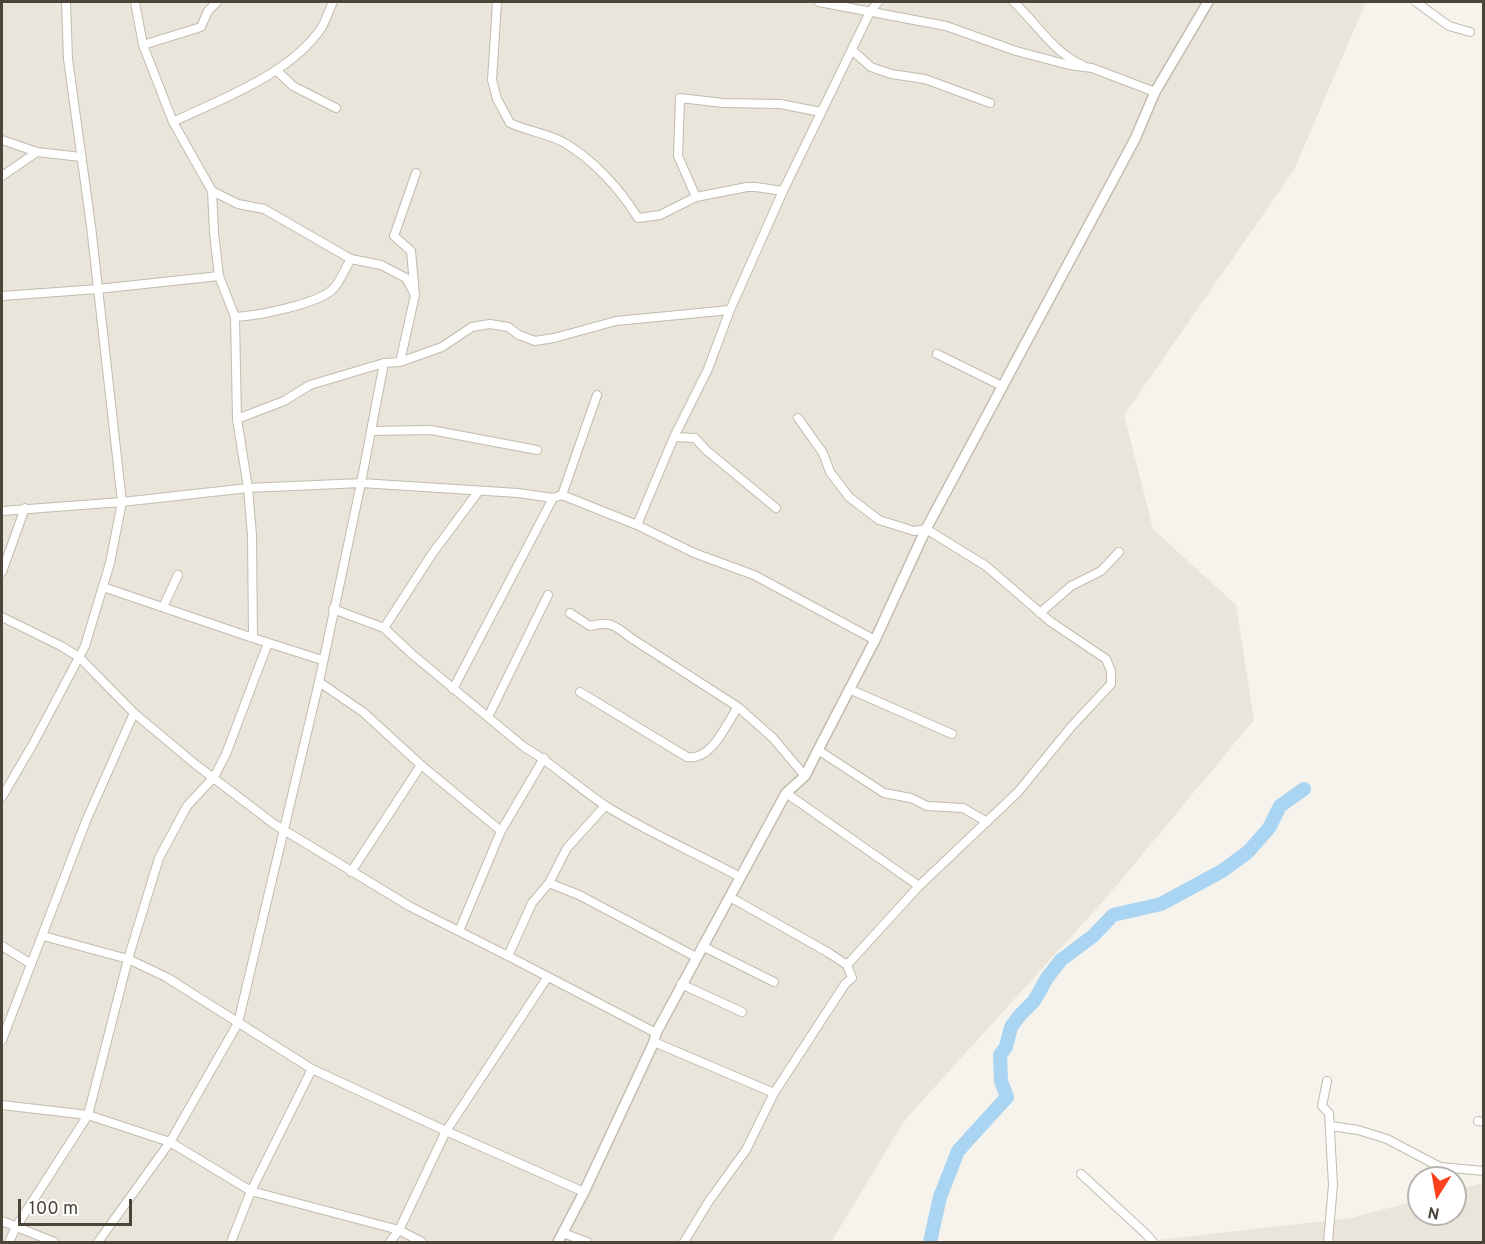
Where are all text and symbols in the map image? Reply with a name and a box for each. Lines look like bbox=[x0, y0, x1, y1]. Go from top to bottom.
north arrow bbox=[1407, 1166, 1467, 1226]
scale bar bbox=[21, 1187, 135, 1225]
text: 100 m bbox=[29, 1198, 78, 1221]
text: N bbox=[1426, 1201, 1441, 1223]

